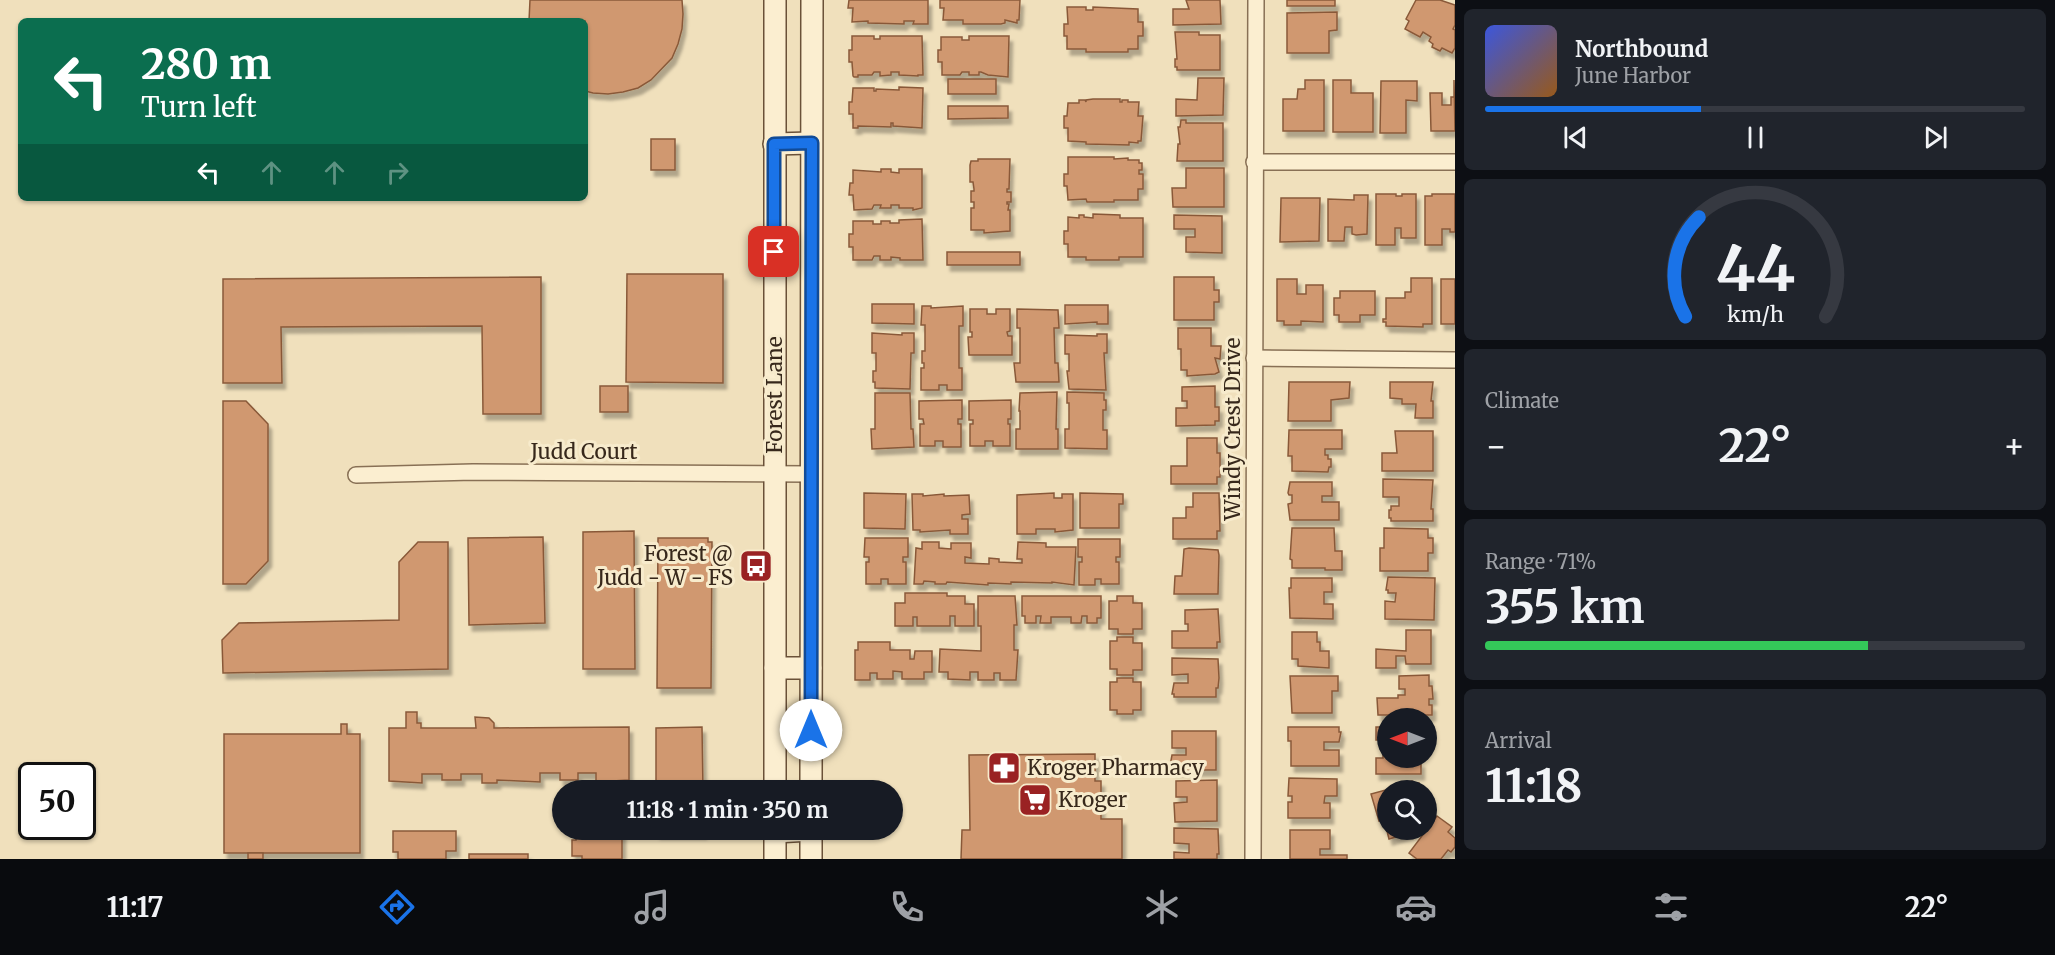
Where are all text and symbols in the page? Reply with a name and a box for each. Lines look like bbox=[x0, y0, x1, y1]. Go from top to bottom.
text: Northbound bbox=[1575, 35, 1708, 63]
text: 280 m bbox=[141, 38, 271, 90]
icon: left bbox=[42, 42, 120, 120]
text: June Harbor bbox=[1575, 63, 1691, 88]
text: Turn left bbox=[141, 90, 256, 124]
icon: previous bbox=[1559, 121, 1592, 154]
icon: pause bbox=[1739, 121, 1772, 154]
icon: next bbox=[1919, 121, 1952, 154]
icon: left bbox=[192, 156, 225, 189]
icon: ahead bbox=[255, 156, 288, 189]
icon: ahead bbox=[318, 156, 351, 189]
icon: right bbox=[381, 156, 414, 189]
pin bbox=[748, 226, 799, 277]
text: 44 bbox=[1715, 230, 1795, 308]
icon: arrive bbox=[757, 235, 790, 268]
text: km/h bbox=[1727, 301, 1783, 328]
street label: Forest Lane bbox=[761, 336, 788, 454]
street label: Windy Crest Drive bbox=[1219, 338, 1246, 521]
text: Climate bbox=[1485, 388, 1559, 413]
text: 22° bbox=[1719, 418, 1791, 474]
text: − bbox=[1485, 426, 1507, 467]
text: + bbox=[2003, 426, 2025, 467]
street label: Judd Court bbox=[530, 438, 637, 465]
place label: Forest @ Judd - W - FS bbox=[596, 540, 733, 591]
bus stop icon: Forest @ Judd - W - FS bbox=[738, 548, 774, 584]
text: Range · 71% bbox=[1485, 549, 1596, 574]
text: 355 km bbox=[1485, 579, 1645, 635]
position arrow bbox=[779, 698, 843, 762]
north arrow bbox=[1377, 708, 1437, 768]
map controls bbox=[1377, 708, 1437, 840]
text: Arrival bbox=[1485, 728, 1552, 753]
pharmacy icon: Kroger Pharmacy bbox=[986, 750, 1022, 786]
place label: Kroger Pharmacy bbox=[1027, 754, 1205, 781]
text: 11:18 bbox=[1485, 758, 1582, 814]
speed limit sign: 50 bbox=[18, 762, 96, 840]
button: search bbox=[1377, 780, 1437, 840]
supermarket icon: Kroger bbox=[1017, 782, 1053, 818]
place label: Kroger bbox=[1058, 786, 1127, 813]
text: 11:18 · 1 min · 350 m bbox=[627, 796, 828, 824]
icon: directions bbox=[376, 886, 418, 928]
icon: music bbox=[631, 886, 673, 928]
icon: phone bbox=[886, 886, 928, 928]
icon: climate bbox=[1141, 886, 1183, 928]
icon: car bbox=[1395, 886, 1437, 928]
icon: filters bbox=[1650, 886, 1692, 928]
text: 11:17 bbox=[106, 890, 164, 924]
text: 22° bbox=[1905, 890, 1949, 924]

